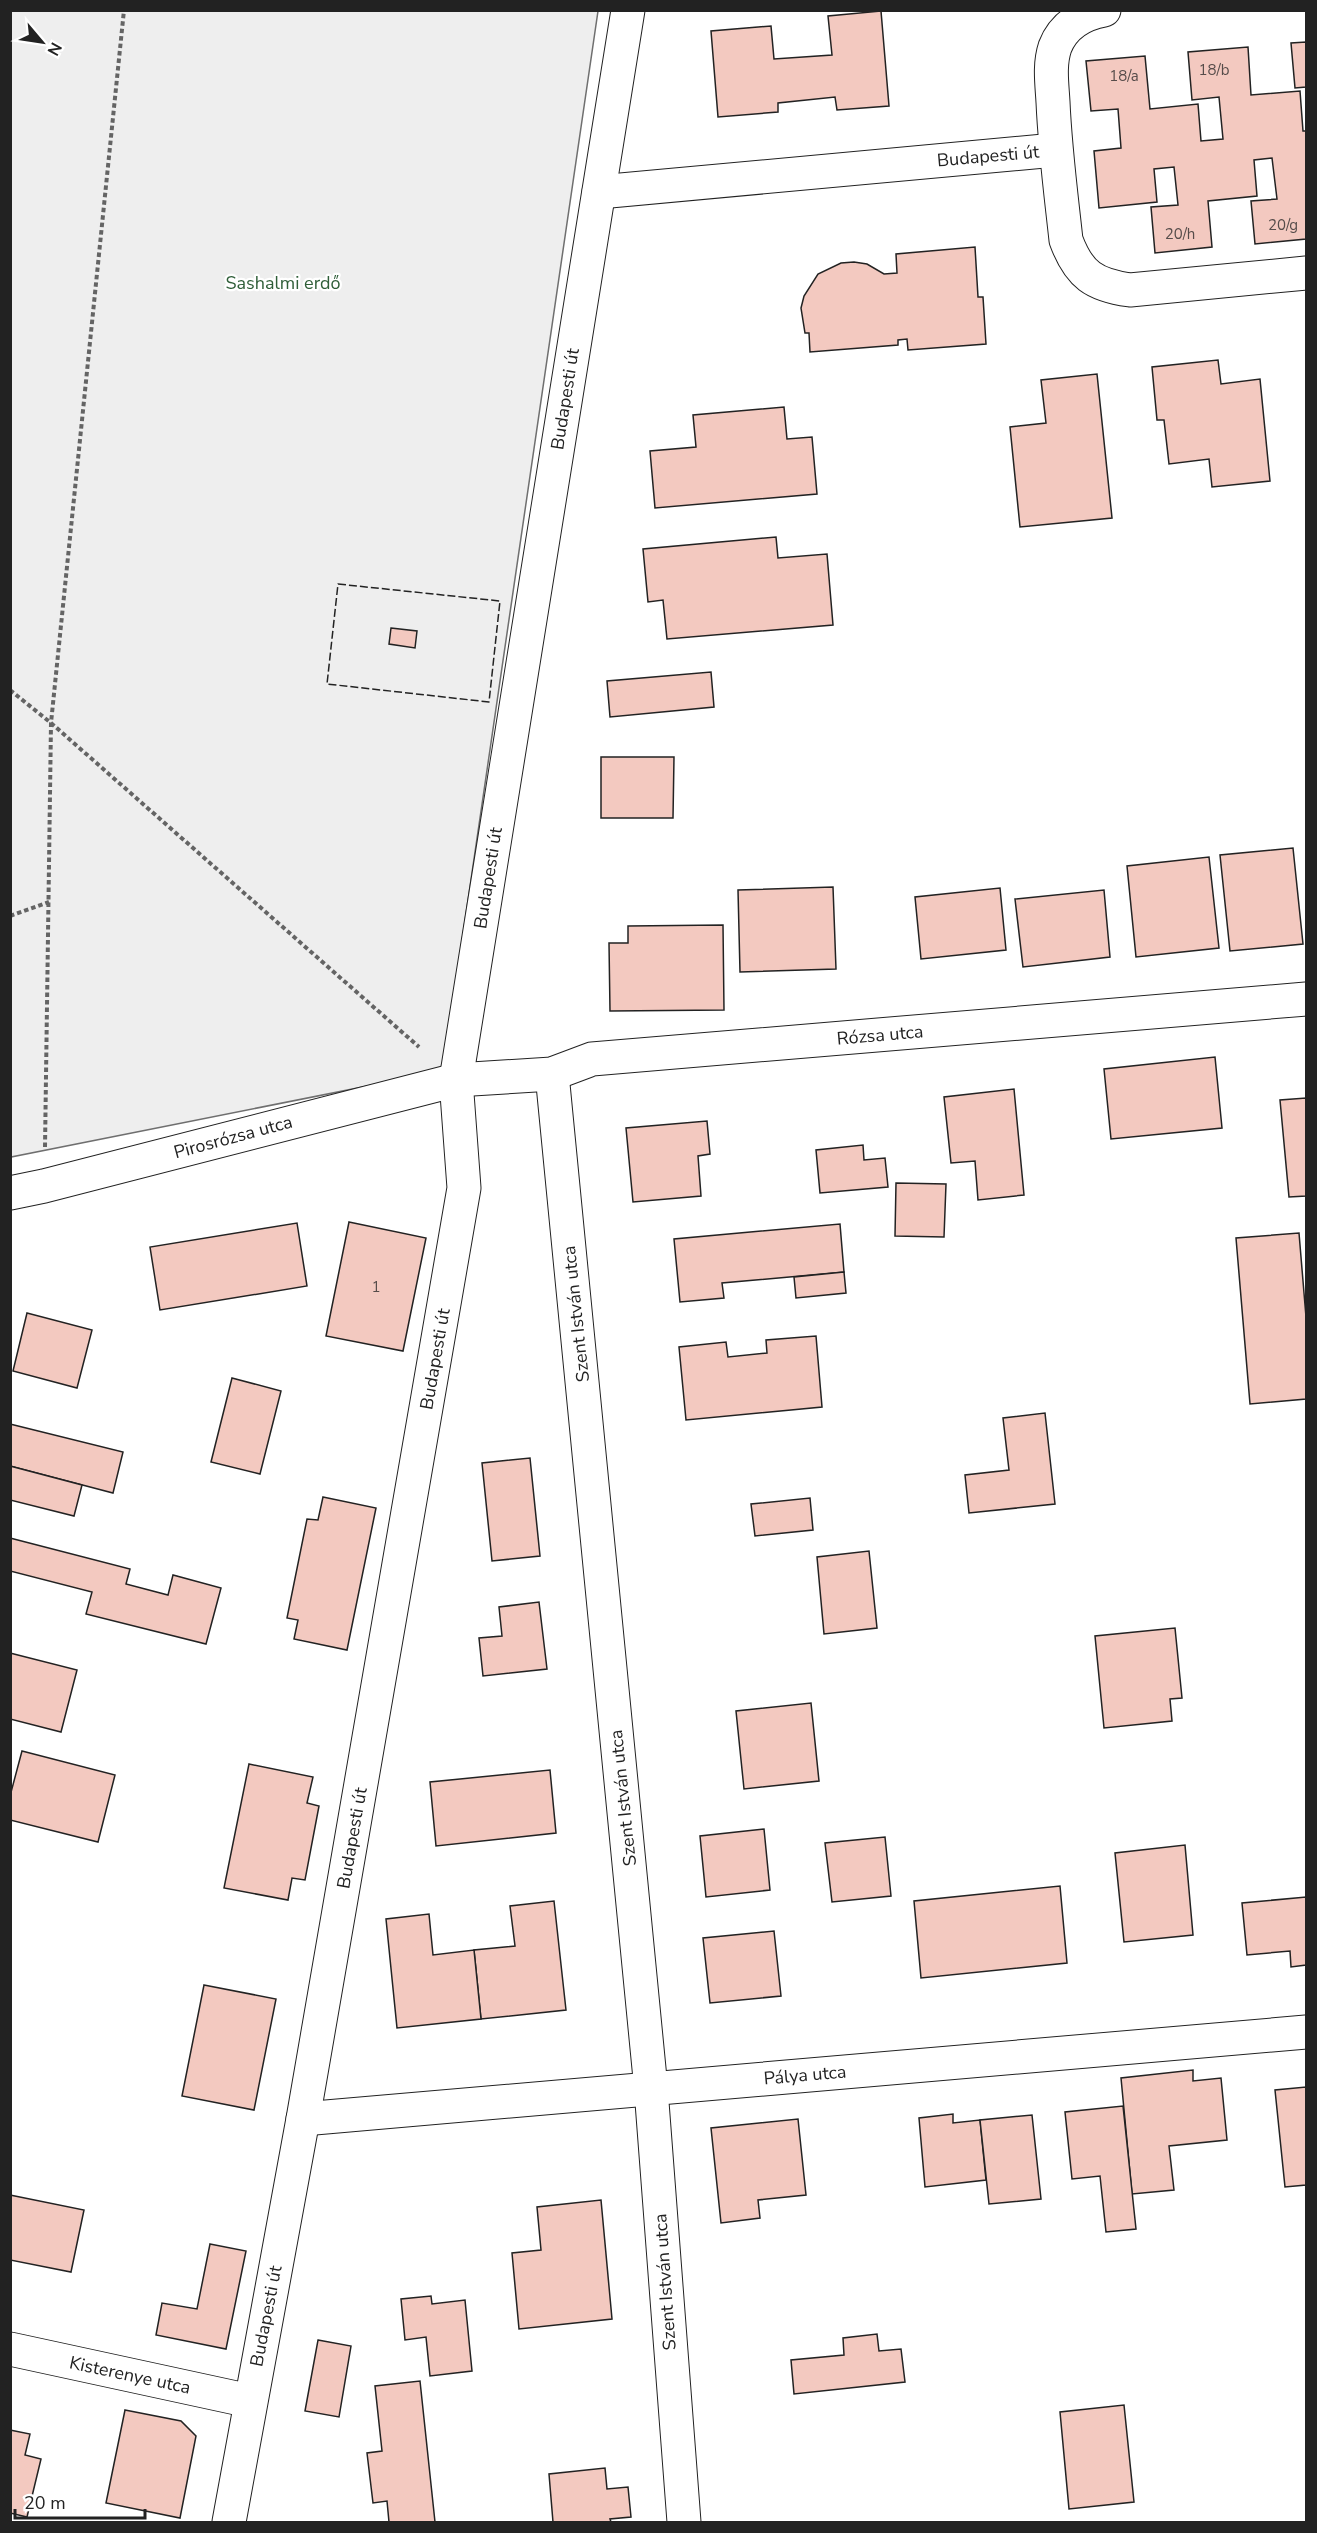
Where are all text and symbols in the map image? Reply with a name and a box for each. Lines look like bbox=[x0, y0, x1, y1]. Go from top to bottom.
north arrow bbox=[12, 12, 72, 72]
text: N bbox=[42, 38, 67, 59]
house number: 18/b bbox=[1199, 60, 1230, 80]
house number: 18/a bbox=[1109, 66, 1139, 86]
street label: Budapesti út bbox=[936, 140, 1041, 172]
house number: 20/g bbox=[1268, 215, 1298, 235]
house number: 20/h bbox=[1165, 224, 1195, 244]
park label: Sashalmi erdő bbox=[226, 271, 340, 295]
street label: Budapesti út bbox=[545, 346, 585, 451]
street label: Budapesti út bbox=[468, 825, 508, 930]
street label: Rózsa utca bbox=[836, 1019, 924, 1051]
street label: Pirosrózsa utca bbox=[171, 1110, 295, 1164]
street label: Szent István utca bbox=[557, 1245, 595, 1383]
house number: 1 bbox=[371, 1277, 381, 1297]
street label: Budapesti út bbox=[414, 1306, 456, 1412]
street label: Szent István utca bbox=[604, 1729, 642, 1867]
street label: Budapesti út bbox=[331, 1785, 373, 1891]
street label: Pálya utca bbox=[763, 2059, 847, 2091]
street label: Szent István utca bbox=[648, 2213, 682, 2351]
street label: Budapesti út bbox=[244, 2263, 288, 2369]
street label: Kisterenye utca bbox=[67, 2350, 193, 2400]
scale bar bbox=[15, 2482, 146, 2520]
text: 20 m bbox=[24, 2491, 66, 2515]

